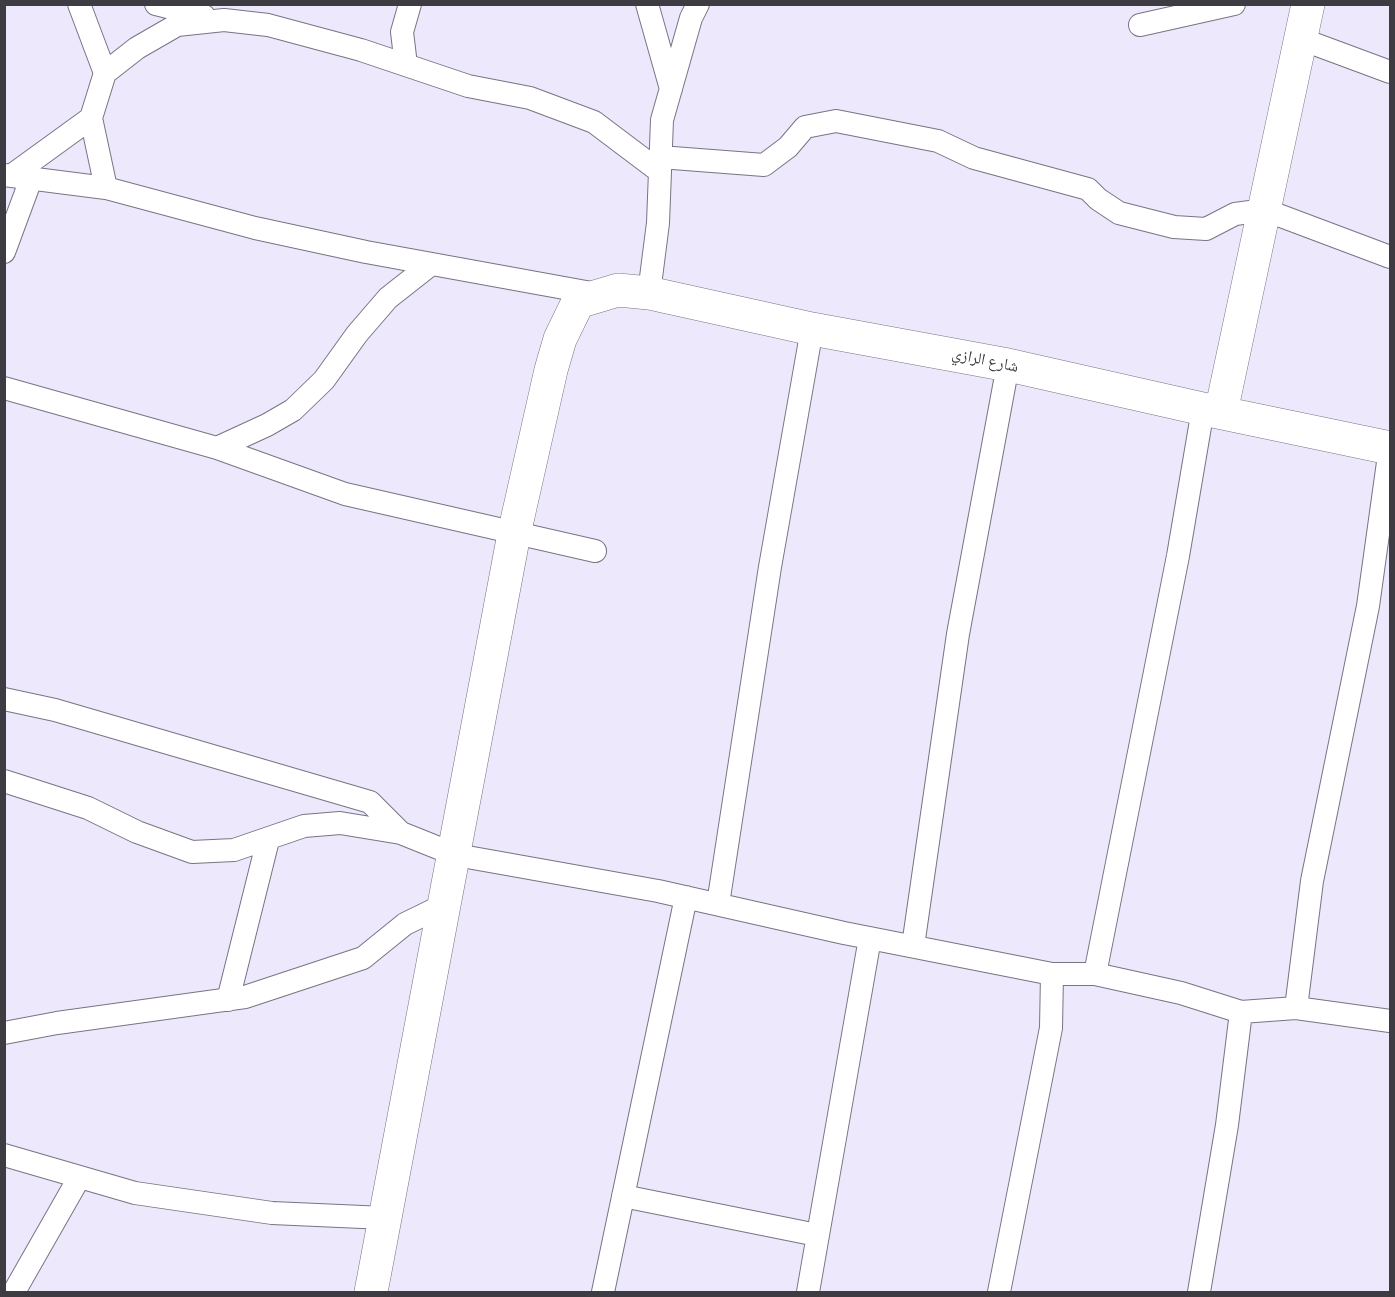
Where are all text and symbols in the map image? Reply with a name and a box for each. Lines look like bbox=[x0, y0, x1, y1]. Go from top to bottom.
street label: شارع الرازي bbox=[950, 345, 1020, 377]

